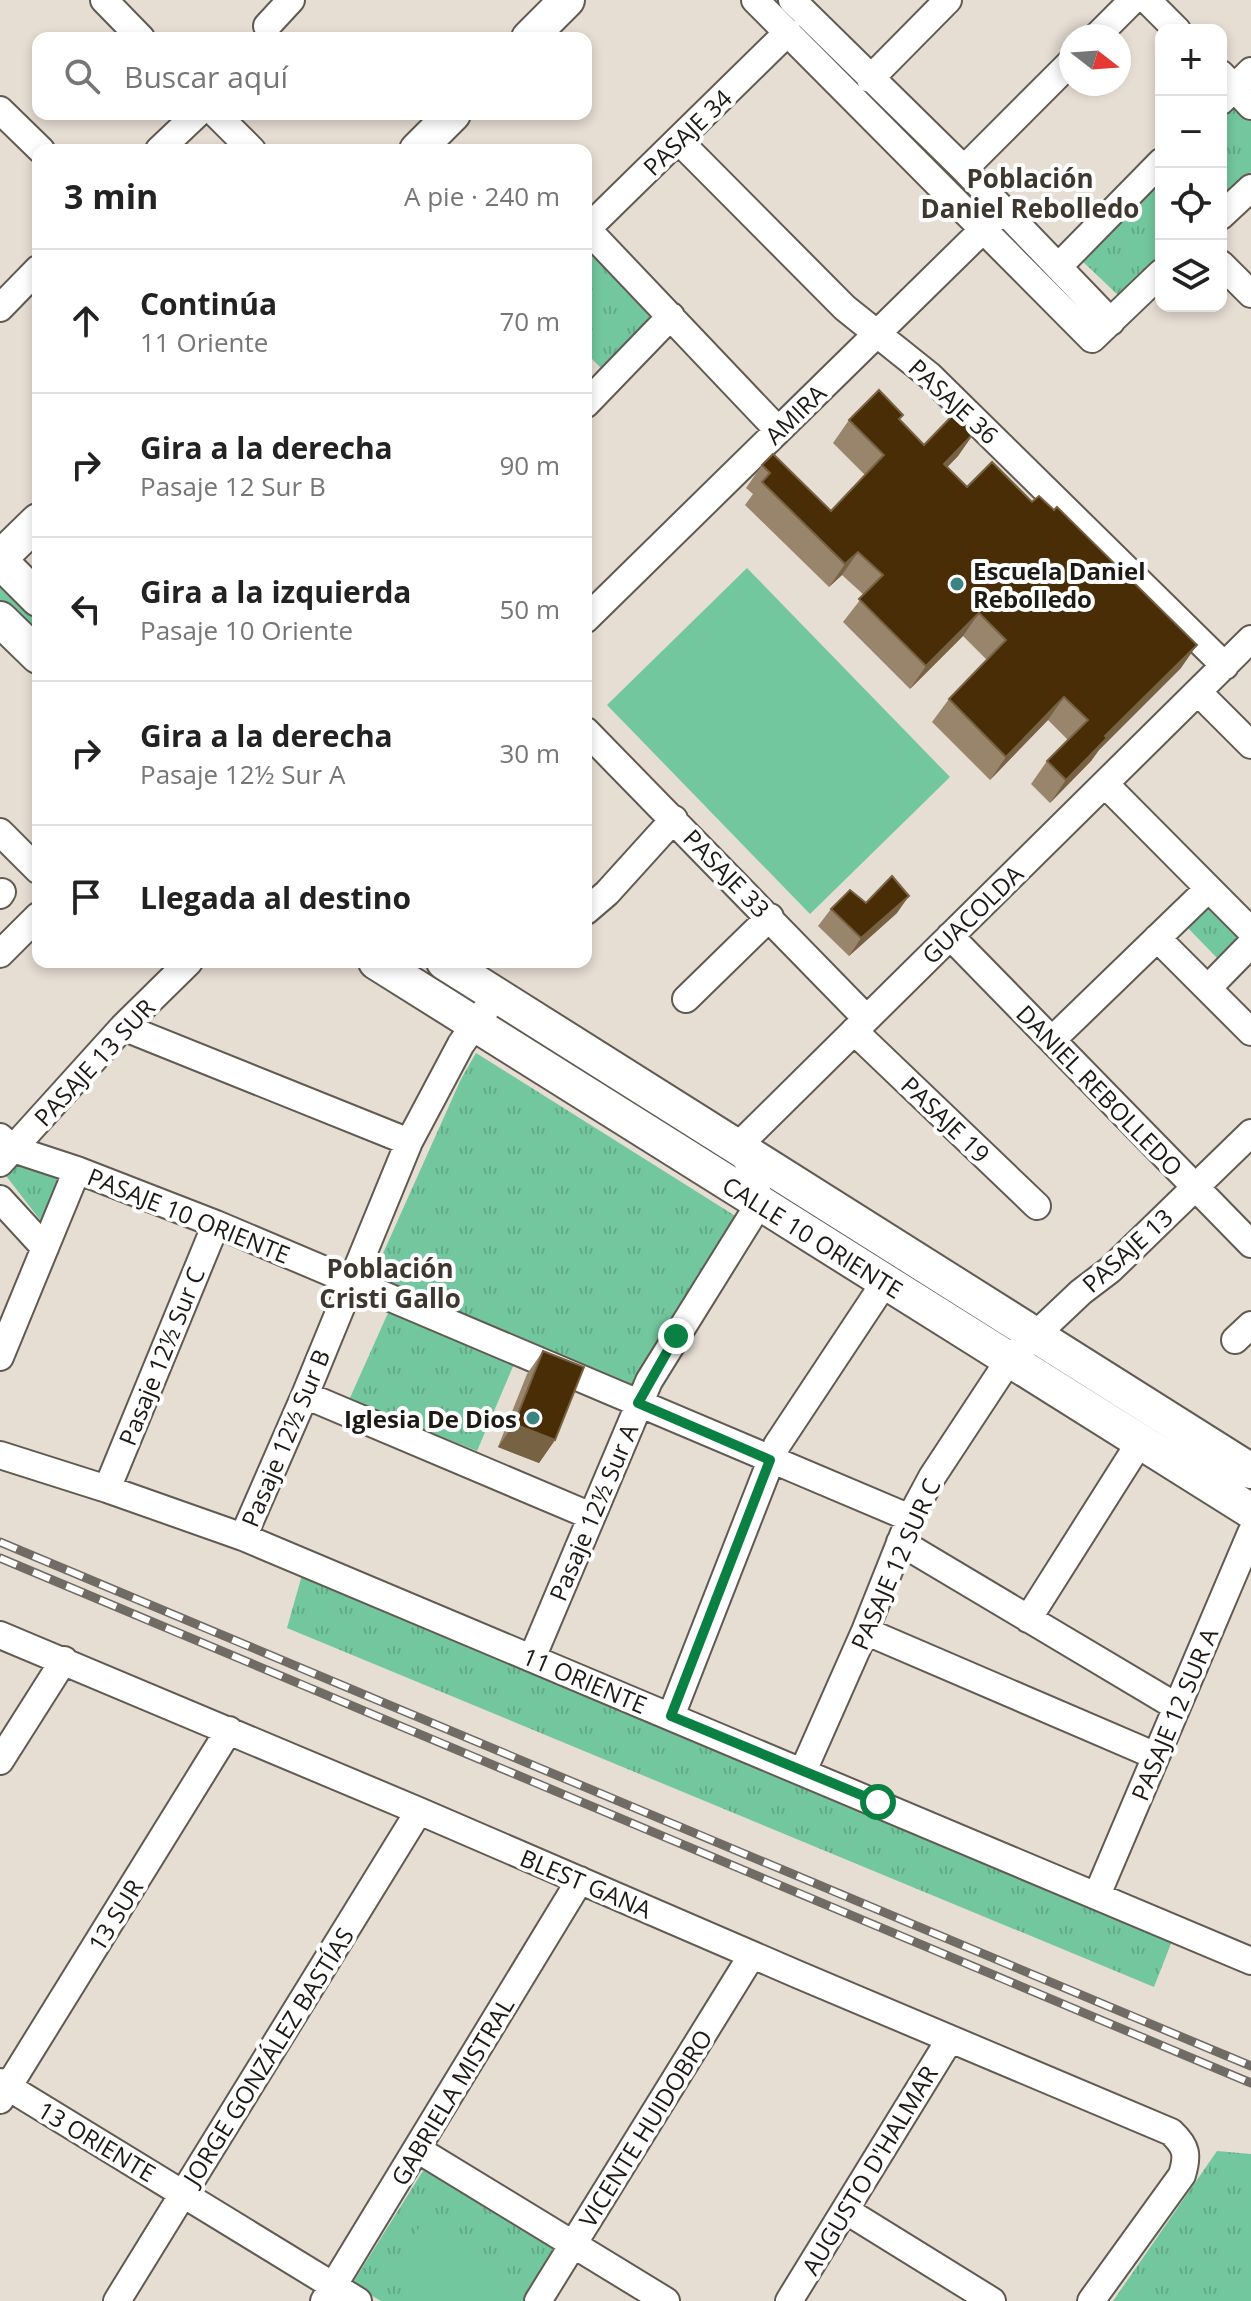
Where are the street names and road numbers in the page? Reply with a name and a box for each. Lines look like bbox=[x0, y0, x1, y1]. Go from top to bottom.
street label: PASAJE 34 bbox=[635, 81, 739, 183]
street label: PASAJE 36 bbox=[902, 351, 1006, 451]
street label: AMIRA bbox=[757, 376, 833, 451]
street label: PASAJE 33 bbox=[676, 821, 778, 925]
street label: GUACOLDA bbox=[914, 857, 1030, 971]
street label: PASAJE 13 SUR bbox=[26, 991, 162, 1133]
street label: DANIEL REBOLLEDO bbox=[1010, 997, 1190, 1183]
street label: PASAJE 19 bbox=[894, 1068, 998, 1170]
street label: PASAJE 10 ORIENTE bbox=[83, 1159, 295, 1271]
street label: CALLE 10 ORIENTE bbox=[717, 1168, 909, 1306]
street label: PASAJE 13 bbox=[1075, 1200, 1179, 1300]
street label: Pasaje 12½ Sur C bbox=[110, 1262, 212, 1450]
street label: Pasaje 12½ Sur B bbox=[233, 1344, 337, 1532]
street label: Pasaje 12½ Sur A bbox=[541, 1418, 646, 1606]
street label: PASAJE 12 SUR C bbox=[842, 1473, 948, 1655]
street label: PASAJE 12 SUR A bbox=[1123, 1622, 1226, 1805]
street label: 11 ORIENTE bbox=[518, 1639, 652, 1721]
street label: BLEST GANA bbox=[515, 1840, 658, 1926]
street label: 13 SUR bbox=[80, 1873, 150, 1957]
street label: JORGE GONZÁLEZ BASTÍAS bbox=[174, 1921, 361, 2193]
street label: GABRIELA MISTRAL bbox=[383, 1991, 521, 2191]
street label: VICENTE HUIDOBRO bbox=[571, 2023, 719, 2233]
street label: AUGUSTO D'HALMAR bbox=[793, 2059, 945, 2281]
street label: 13 ORIENTE bbox=[32, 2093, 162, 2189]

